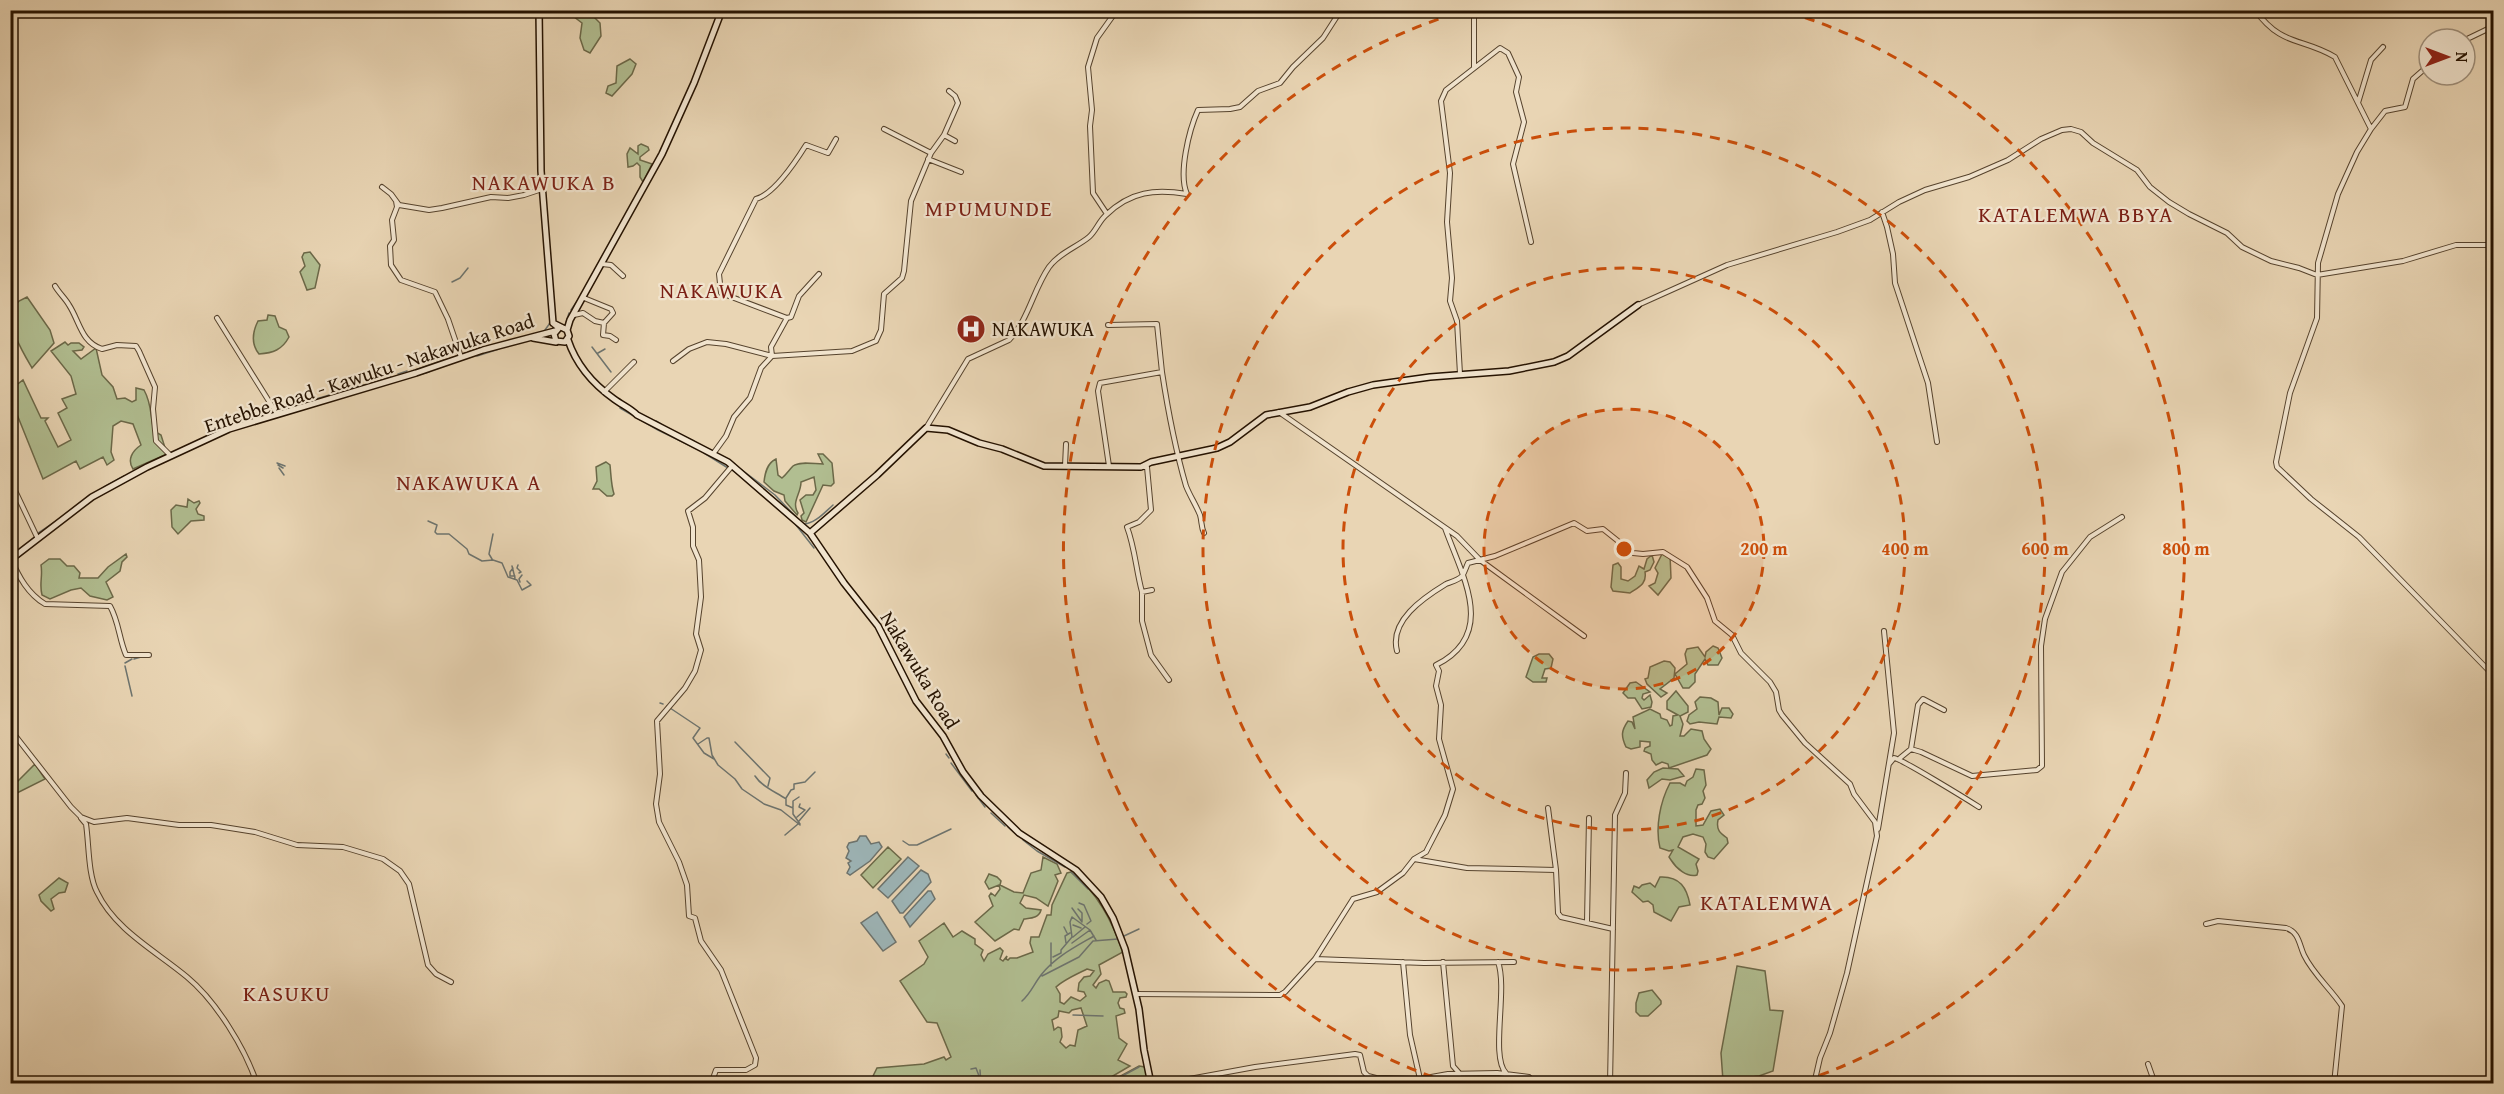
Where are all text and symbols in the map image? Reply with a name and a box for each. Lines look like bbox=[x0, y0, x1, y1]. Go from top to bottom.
north arrow bbox=[2417, 27, 2477, 87]
text: N bbox=[2450, 52, 2474, 63]
district label: NAKAWUKA B bbox=[472, 166, 616, 198]
district label: MPUMUNDE bbox=[925, 192, 1053, 224]
district label: KATALEMWA BBYA bbox=[1978, 198, 2174, 230]
district label: NAKAWUKA bbox=[660, 274, 784, 306]
street label: Entebbe Road - Kawuku - Nakawuka Road bbox=[200, 305, 538, 440]
hospital icon: NAKAWUKA bbox=[955, 313, 987, 345]
place label: NAKAWUKA bbox=[992, 314, 1094, 343]
district label: NAKAWUKA A bbox=[396, 466, 542, 498]
text: 200 m bbox=[1740, 535, 1788, 562]
text: 400 m bbox=[1881, 535, 1929, 562]
text: 600 m bbox=[2021, 535, 2069, 562]
text: 800 m bbox=[2162, 535, 2210, 562]
centre of rings bbox=[1614, 539, 1634, 559]
street label: Nakawuka Road bbox=[874, 605, 967, 734]
district label: KATALEMWA bbox=[1700, 886, 1834, 918]
district label: KASUKU bbox=[243, 977, 331, 1009]

